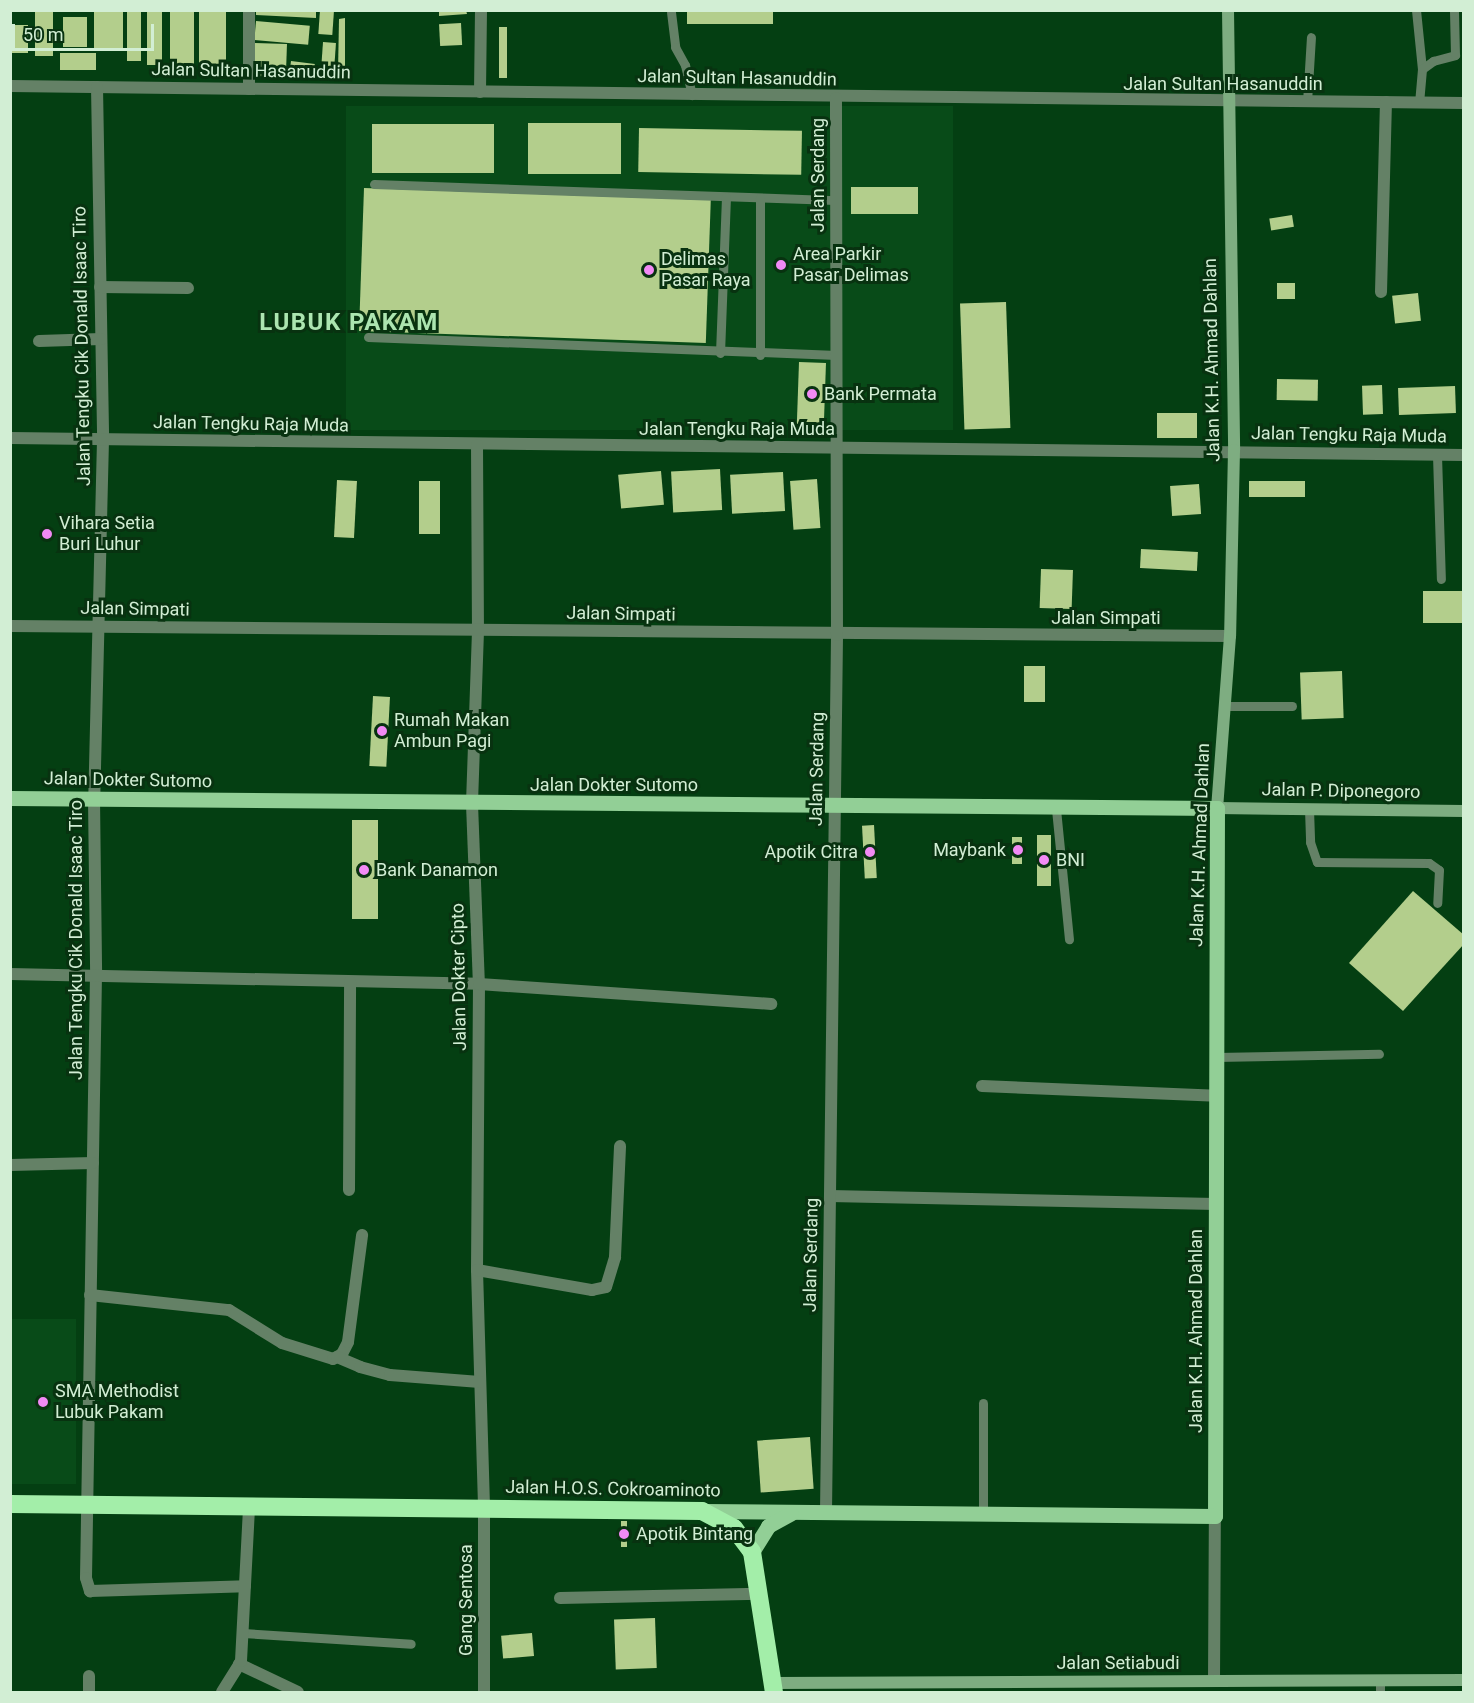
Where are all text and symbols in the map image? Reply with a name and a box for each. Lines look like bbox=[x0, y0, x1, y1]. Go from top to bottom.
scale bar bbox=[15, 12, 158, 50]
text: 50 m bbox=[23, 24, 63, 45]
street label: Jalan Sultan Hasanuddin bbox=[151, 58, 351, 84]
street label: Jalan Sultan Hasanuddin bbox=[637, 65, 837, 91]
street label: Jalan Sultan Hasanuddin bbox=[1123, 73, 1323, 95]
street label: Jalan Serdang bbox=[807, 118, 829, 232]
street label: Jalan Tengku Cik Donald Isaac Tiro bbox=[69, 205, 95, 487]
place label: Area Parkir Pasar Delimas bbox=[793, 244, 909, 286]
place label: Delimas Pasar Raya bbox=[661, 249, 751, 292]
marker: Area Parkir Pasar Delimas bbox=[774, 258, 788, 272]
street label: Jalan K.H. Ahmad Dahlan bbox=[1199, 258, 1225, 462]
marker: Delimas Pasar Raya bbox=[642, 263, 656, 277]
district label: LUBUK PAKAM bbox=[259, 309, 439, 337]
place label: Bank Permata bbox=[824, 383, 937, 405]
marker: Bank Permata bbox=[805, 387, 819, 401]
street label: Jalan Tengku Raja Muda bbox=[153, 411, 349, 437]
street label: Jalan Tengku Raja Muda bbox=[639, 418, 835, 440]
street label: Jalan Tengku Raja Muda bbox=[1251, 422, 1447, 448]
place label: Vihara Setia Buri Luhur bbox=[59, 513, 155, 556]
marker: Vihara Setia Buri Luhur bbox=[40, 527, 54, 541]
street label: Jalan Simpati bbox=[80, 597, 190, 621]
street label: Jalan Simpati bbox=[566, 602, 676, 626]
street label: Jalan Simpati bbox=[1051, 607, 1161, 629]
place label: Rumah Makan Ambun Pagi bbox=[394, 710, 509, 752]
street label: Jalan Serdang bbox=[805, 712, 829, 826]
marker: Rumah Makan Ambun Pagi bbox=[375, 724, 389, 738]
street label: Jalan K.H. Ahmad Dahlan bbox=[1186, 743, 1214, 947]
street label: Jalan Dokter Sutomo bbox=[44, 768, 212, 792]
street label: Jalan Dokter Sutomo bbox=[530, 774, 698, 796]
street label: Jalan P. Diponegoro bbox=[1262, 779, 1420, 803]
street label: Jalan Tengku Cik Donald Isaac Tiro bbox=[65, 800, 87, 1080]
place label: Maybank bbox=[933, 839, 1006, 861]
place label: Apotik Citra bbox=[765, 841, 858, 863]
marker: Maybank bbox=[1011, 843, 1025, 857]
marker: Apotik Citra bbox=[863, 845, 877, 859]
place label: BNI bbox=[1056, 849, 1085, 871]
marker: BNI bbox=[1037, 853, 1051, 867]
place label: Bank Danamon bbox=[376, 859, 498, 881]
marker: Bank Danamon bbox=[357, 863, 371, 877]
street label: Jalan Dokter Cipto bbox=[447, 903, 471, 1051]
street label: Jalan Serdang bbox=[799, 1198, 823, 1312]
street label: Jalan K.H. Ahmad Dahlan bbox=[1185, 1229, 1207, 1433]
place label: SMA Methodist Lubuk Pakam bbox=[55, 1381, 179, 1424]
marker: SMA Methodist Lubuk Pakam bbox=[36, 1395, 50, 1409]
street label: Jalan H.O.S. Cokroaminoto bbox=[505, 1476, 721, 1502]
place label: Apotik Bintang bbox=[636, 1523, 753, 1545]
marker: Apotik Bintang bbox=[617, 1527, 631, 1541]
street label: Gang Sentosa bbox=[455, 1544, 477, 1656]
street label: Jalan Setiabudi bbox=[1056, 1652, 1180, 1674]

